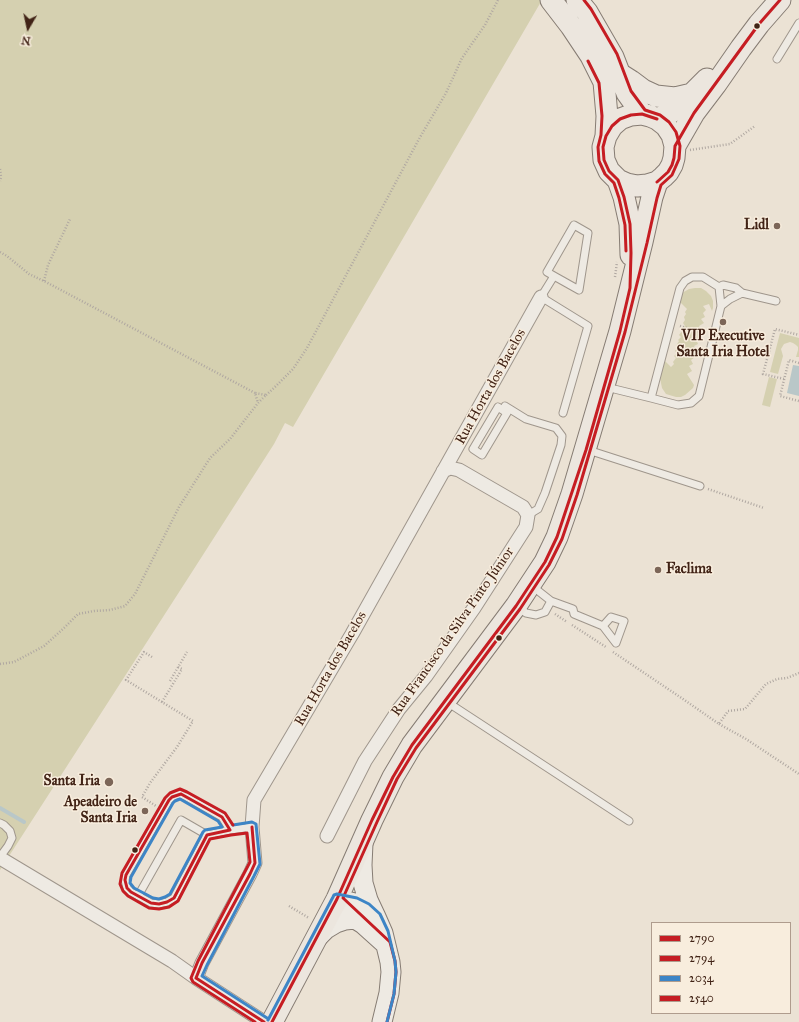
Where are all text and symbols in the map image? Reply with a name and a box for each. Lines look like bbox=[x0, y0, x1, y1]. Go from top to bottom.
north arrow bbox=[8, 8, 48, 48]
unlabelled marker bbox=[752, 21, 762, 31]
text: N bbox=[20, 33, 32, 47]
place label: Lidl bbox=[744, 218, 769, 234]
marker: Lidl bbox=[772, 221, 782, 231]
marker: VIP Executive Santa Iria Hotel bbox=[718, 317, 728, 327]
street label: Rua Horta dos Bacelos bbox=[452, 326, 530, 448]
place label: VIP Executive Santa Iria Hotel bbox=[676, 329, 770, 362]
street label: Rua Francisco da Silva Pinto Júnior bbox=[388, 544, 518, 720]
place label: Faclima bbox=[666, 562, 712, 578]
marker: Faclima bbox=[653, 565, 663, 575]
street label: Rua Horta dos Bacelos bbox=[291, 609, 371, 729]
unlabelled marker bbox=[494, 633, 504, 643]
place label: Santa Iria bbox=[44, 774, 100, 790]
marker: Santa Iria bbox=[103, 776, 115, 788]
place label: Apeadeiro de Santa Iria bbox=[64, 795, 137, 828]
marker: Apeadeiro de Santa Iria bbox=[140, 806, 150, 816]
unlabelled marker bbox=[130, 845, 140, 855]
legend bbox=[651, 922, 791, 1014]
text: 2790 bbox=[689, 931, 714, 945]
text: 2794 bbox=[689, 951, 714, 965]
text: 2034 bbox=[689, 971, 713, 985]
text: 2540 bbox=[689, 991, 714, 1005]

